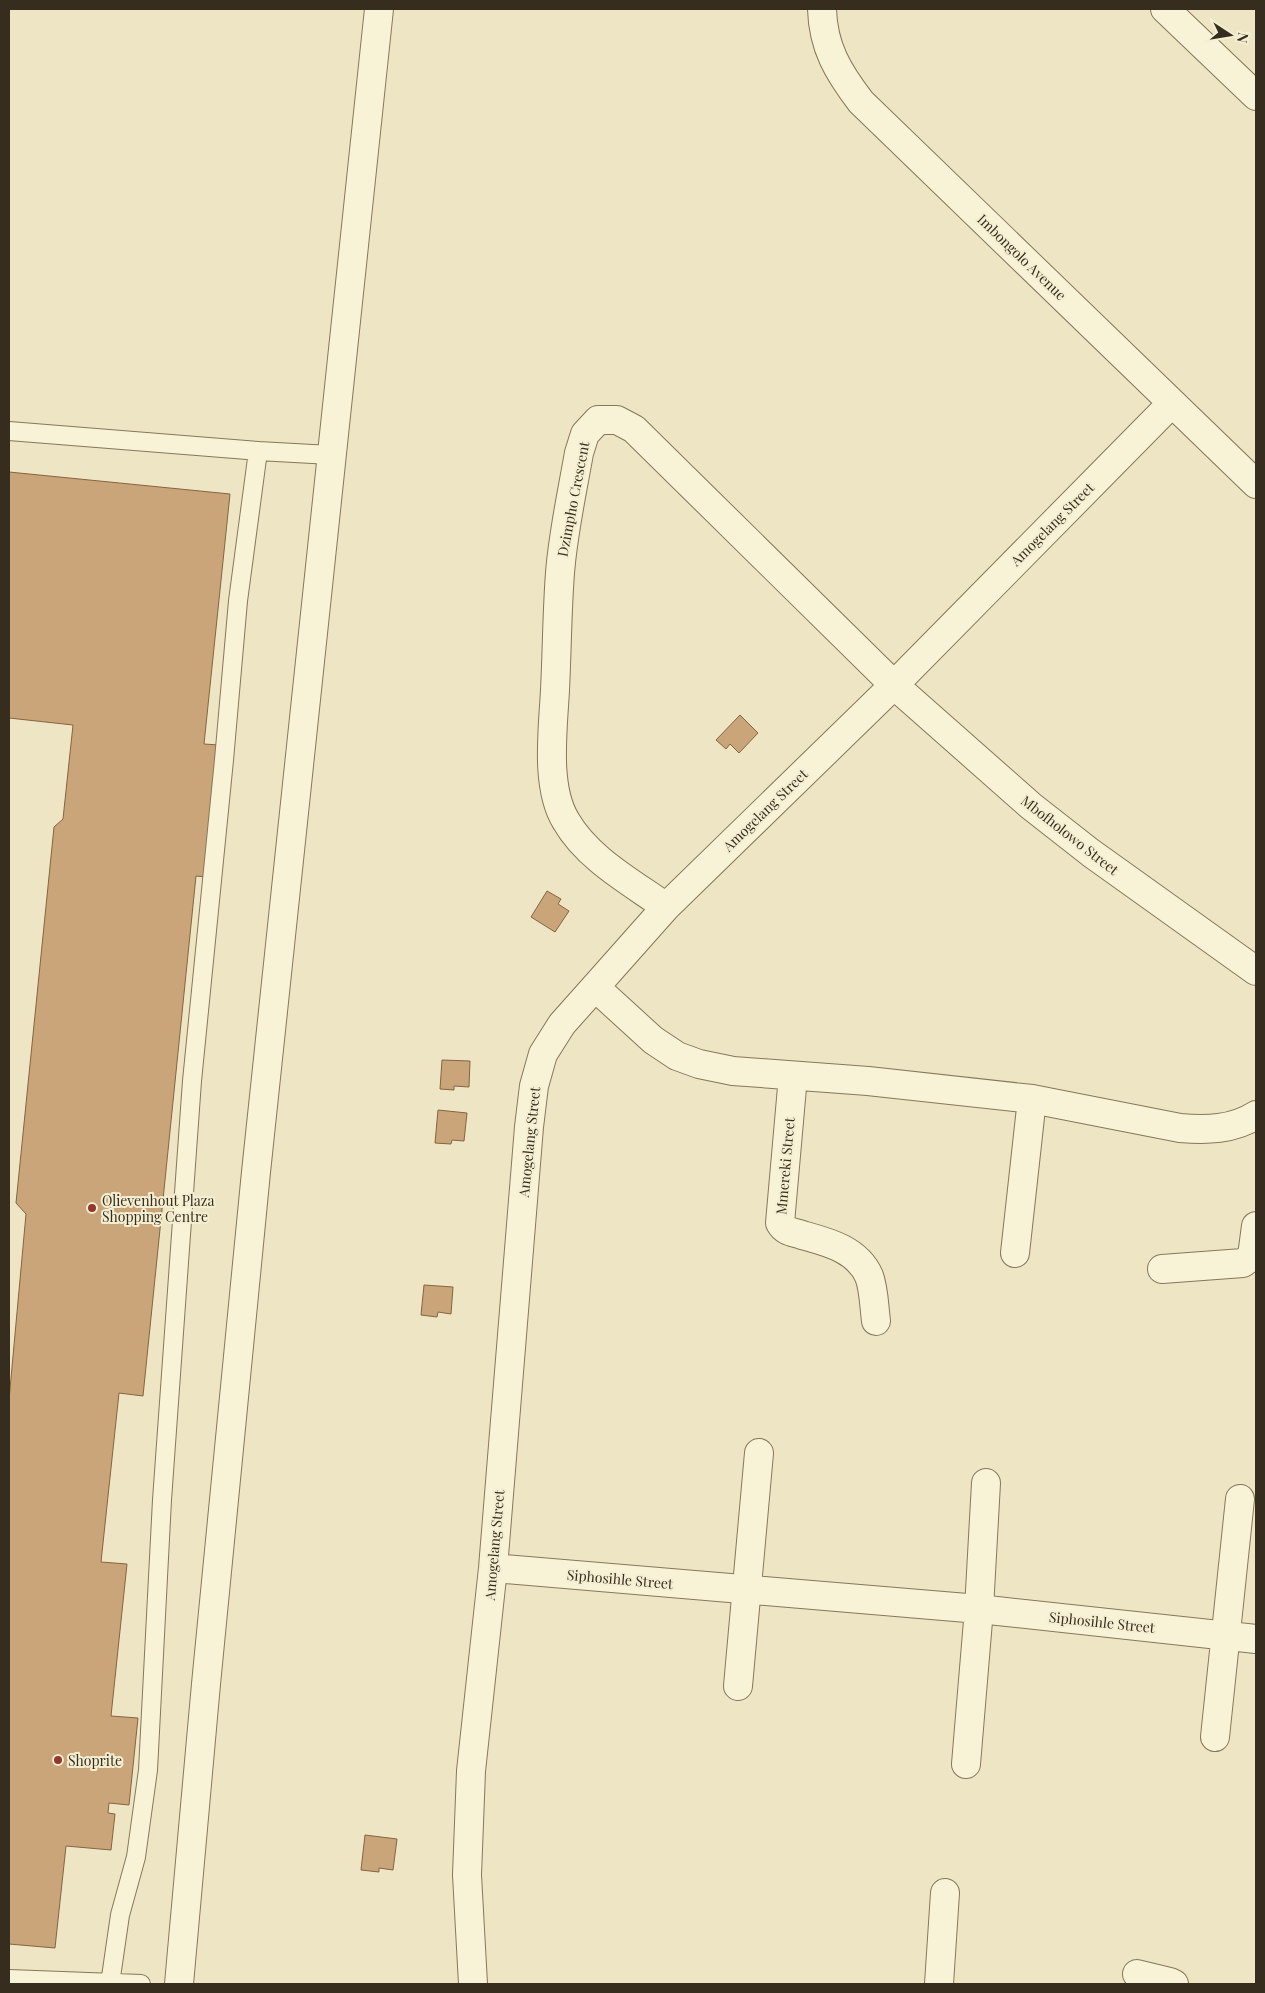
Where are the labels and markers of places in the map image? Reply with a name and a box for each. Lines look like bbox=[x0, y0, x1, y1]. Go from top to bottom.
place label: Olievenhout Plaza Shopping Centre bbox=[102, 1191, 214, 1226]
marker: Olievenhout Plaza Shopping Centre bbox=[86, 1202, 98, 1214]
place label: Shoprite bbox=[68, 1751, 122, 1770]
marker: Shoprite bbox=[52, 1754, 64, 1766]

